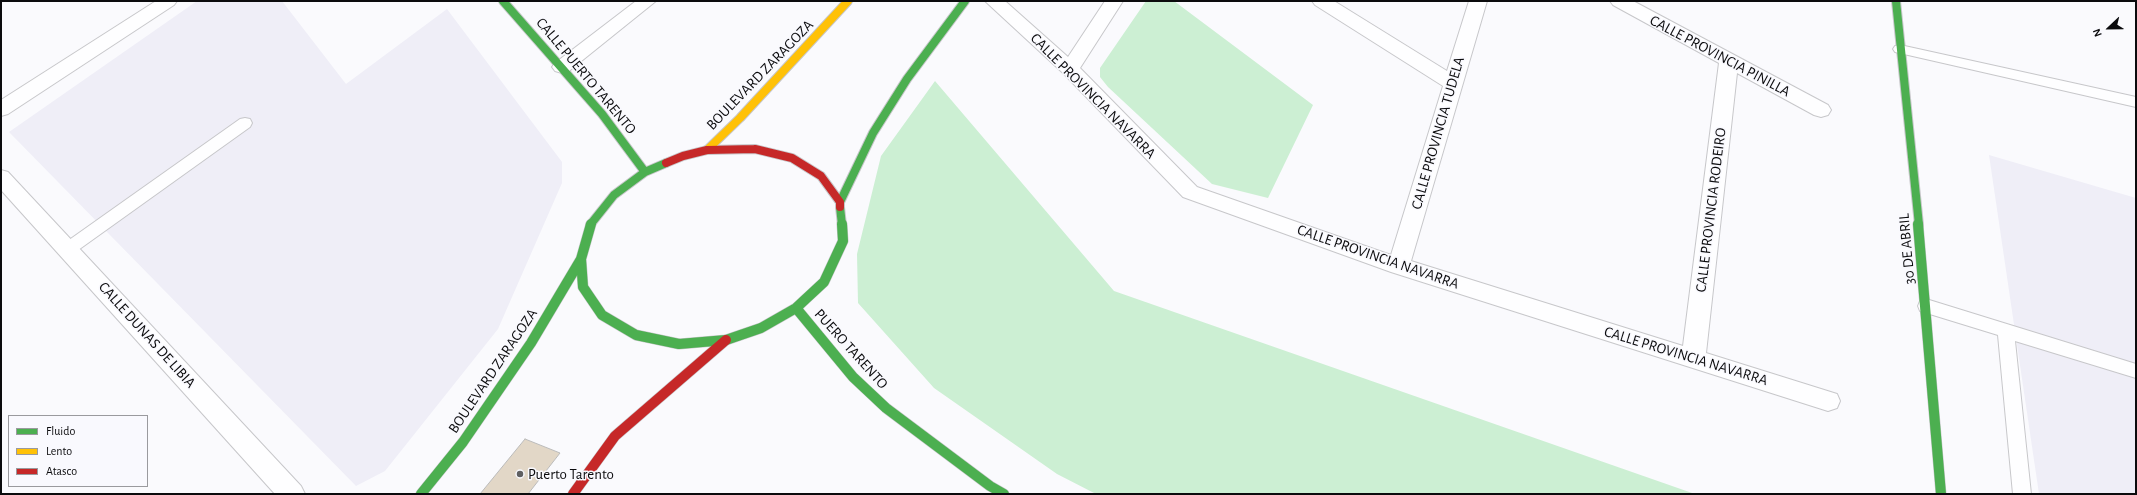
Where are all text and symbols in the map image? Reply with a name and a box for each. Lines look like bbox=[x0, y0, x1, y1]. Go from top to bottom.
north arrow bbox=[2089, 8, 2129, 48]
street label: CALLE PROVINCIA PINILLA bbox=[1647, 11, 1793, 101]
street label: CALLE PUERTO TARENTO bbox=[532, 14, 640, 138]
street label: BOULEVARD ZARAGOZA bbox=[703, 16, 817, 134]
text: N bbox=[2091, 27, 2104, 38]
street label: CALLE PROVINCIA NAVARRA bbox=[1027, 30, 1159, 162]
street label: CALLE PROVINCIA TUDELA bbox=[1408, 55, 1468, 211]
street label: CALLE PROVINCIA RODEIRO bbox=[1692, 127, 1730, 293]
street label: 30 DE ABRIL bbox=[1895, 213, 1919, 285]
street label: CALLE PROVINCIA NAVARRA bbox=[1295, 221, 1461, 293]
street label: CALLE DUNAS DE LIBIA bbox=[95, 278, 199, 392]
street label: BOULEVARD ZARAGOZA bbox=[445, 305, 541, 437]
street label: PUERO TARENTO bbox=[810, 305, 892, 393]
street label: CALLE PROVINCIA NAVARRA bbox=[1602, 323, 1770, 389]
legend bbox=[8, 415, 148, 487]
text: Fluido bbox=[46, 425, 75, 437]
text: Lento bbox=[46, 445, 72, 457]
text: Atasco bbox=[46, 465, 77, 477]
place label: Puerto Tarento bbox=[528, 465, 614, 483]
marker: Puerto Tarento bbox=[515, 469, 525, 479]

